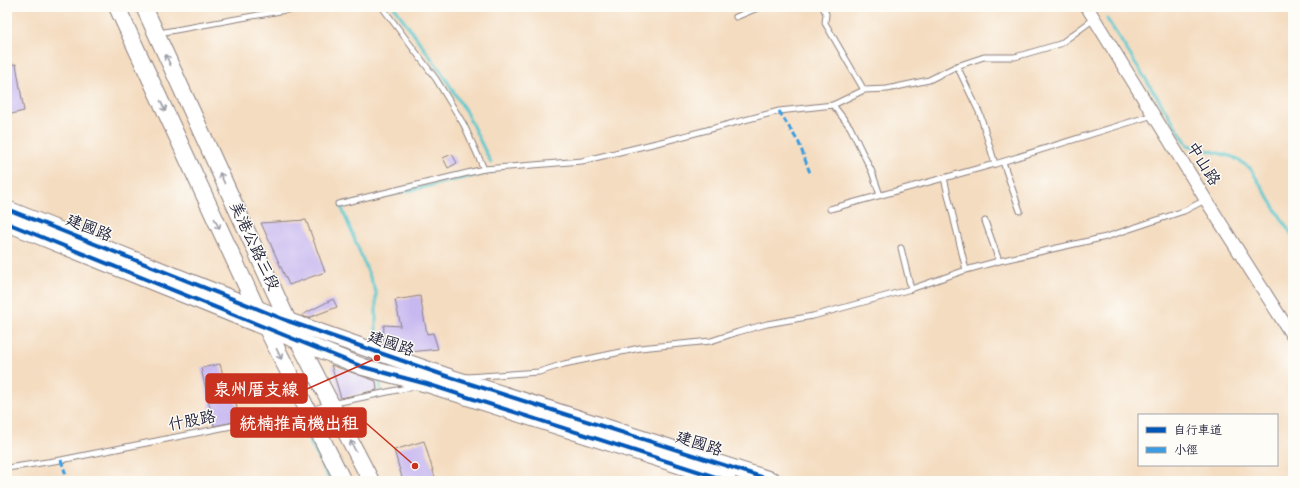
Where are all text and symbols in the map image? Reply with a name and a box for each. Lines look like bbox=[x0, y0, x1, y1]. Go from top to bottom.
one-way arrow bbox=[164, 55, 171, 67]
one-way arrow bbox=[159, 100, 167, 112]
street label: 中山路 bbox=[1181, 138, 1225, 190]
one-way arrow bbox=[218, 173, 226, 185]
street label: 美港公路三段 bbox=[224, 198, 284, 294]
street label: 建國路 bbox=[63, 209, 115, 247]
one-way arrow bbox=[214, 218, 221, 230]
street label: 建國路 bbox=[365, 326, 417, 362]
one-way arrow bbox=[276, 348, 283, 360]
callout: 泉州厝支線 bbox=[206, 374, 307, 403]
text: 泉州厝支線 bbox=[214, 379, 299, 401]
street label: 什股路 bbox=[166, 406, 218, 436]
callout: 統楠推高機出租 bbox=[231, 408, 366, 437]
text: 統楠推高機出租 bbox=[240, 413, 359, 435]
legend bbox=[1138, 414, 1278, 466]
text: 自行車道 bbox=[1174, 423, 1222, 439]
street label: 建國路 bbox=[673, 427, 725, 461]
one-way arrow bbox=[349, 441, 356, 453]
text: 小徑 bbox=[1174, 443, 1198, 459]

